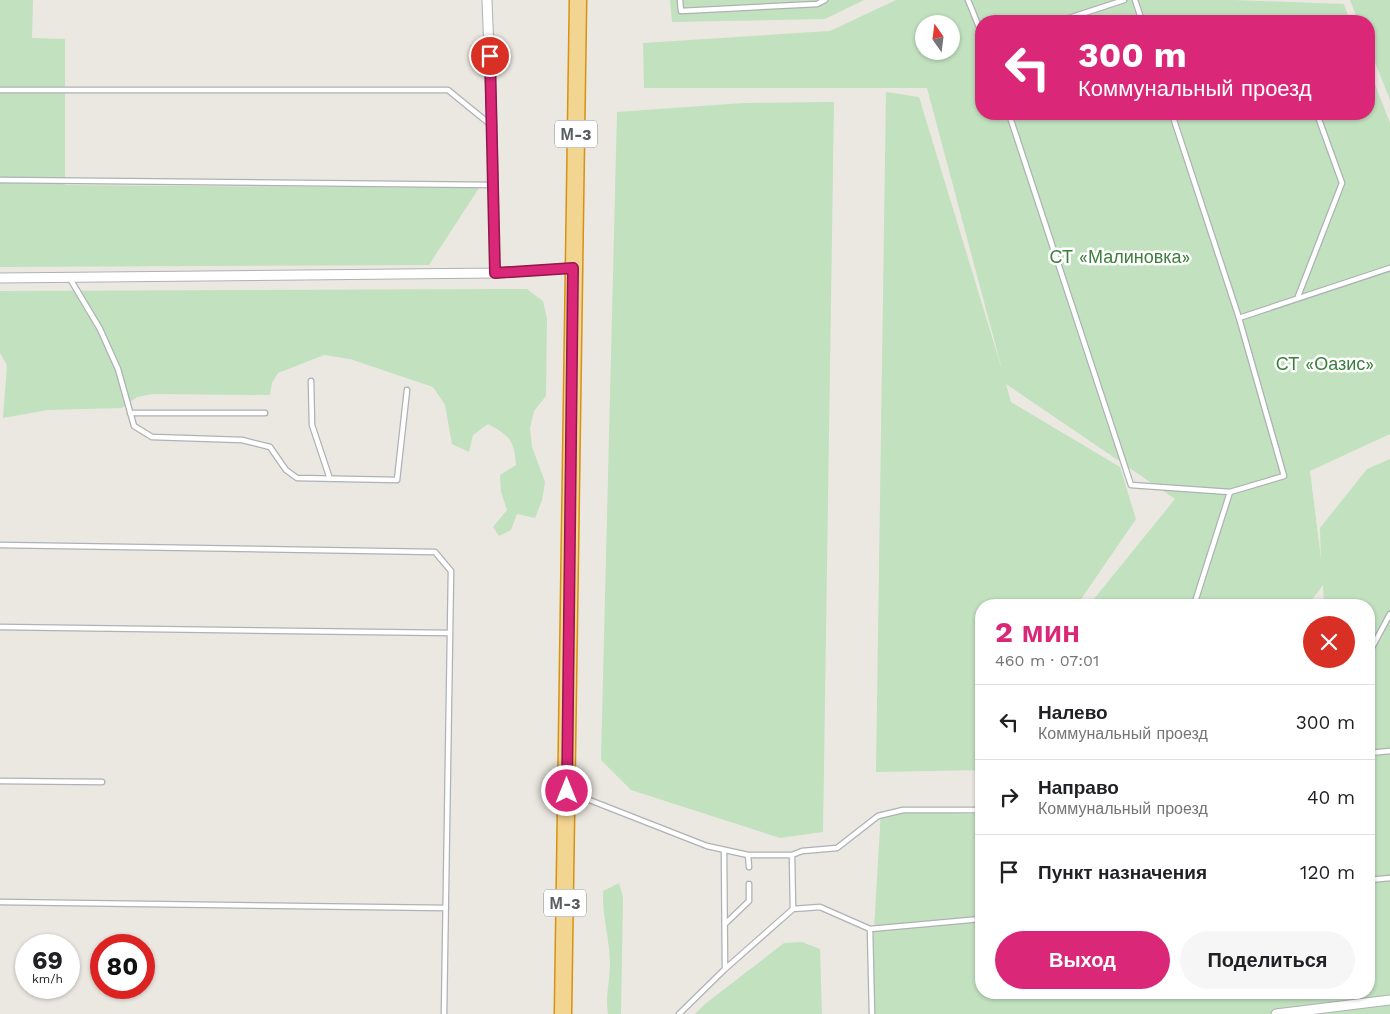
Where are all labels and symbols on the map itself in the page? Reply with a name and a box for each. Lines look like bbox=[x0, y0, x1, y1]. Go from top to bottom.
north arrow bbox=[915, 15, 960, 60]
pin bbox=[469, 35, 511, 77]
road number: М-3 bbox=[555, 120, 597, 148]
park label: СТ «Малиновка» bbox=[1050, 246, 1190, 267]
park label: СТ «Оазис» bbox=[1276, 353, 1374, 374]
position arrow bbox=[540, 764, 592, 816]
road number: М-3 bbox=[544, 890, 586, 916]
speed limit sign: 80 bbox=[90, 934, 155, 999]

